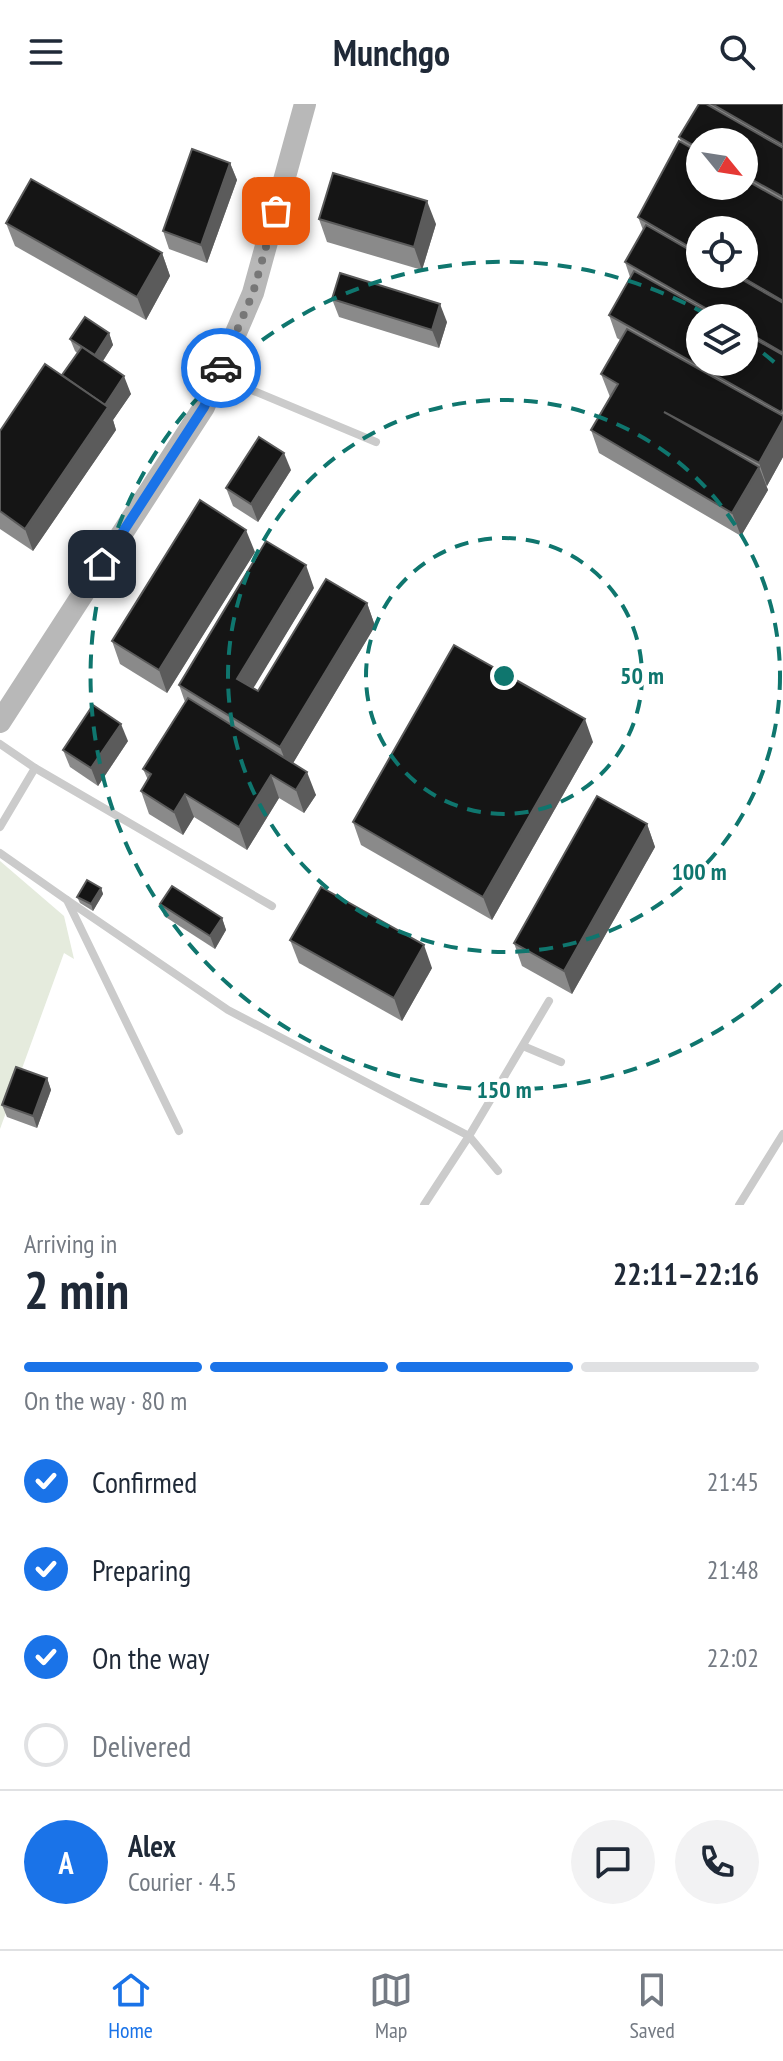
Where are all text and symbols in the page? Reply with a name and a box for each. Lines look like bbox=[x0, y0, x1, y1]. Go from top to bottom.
text: Munchgo bbox=[333, 29, 450, 76]
icon: menu bbox=[24, 30, 68, 74]
icon: search bbox=[715, 30, 759, 74]
north arrow bbox=[686, 128, 758, 200]
map controls bbox=[686, 128, 758, 376]
pin bbox=[242, 177, 310, 245]
icon: bag bbox=[254, 189, 298, 233]
button: locate bbox=[686, 216, 758, 288]
button: layers bbox=[686, 304, 758, 376]
courier bbox=[181, 328, 261, 408]
icon: car bbox=[199, 346, 243, 390]
pin bbox=[68, 530, 136, 598]
icon: home bbox=[80, 542, 124, 586]
text: 50 m bbox=[620, 660, 664, 691]
centre of rings bbox=[490, 662, 518, 690]
text: 100 m bbox=[671, 856, 727, 887]
text: 150 m bbox=[476, 1074, 532, 1105]
text: Arriving in bbox=[24, 1227, 117, 1260]
text: 22:11–22:16 bbox=[613, 1254, 759, 1293]
text: 2 min bbox=[24, 1256, 129, 1323]
text: On the way · 80 m bbox=[24, 1384, 187, 1417]
icon: check bbox=[24, 1459, 68, 1503]
text: Confirmed bbox=[92, 1462, 197, 1501]
text: 21:45 bbox=[707, 1465, 759, 1498]
icon: check bbox=[24, 1547, 68, 1591]
text: Preparing bbox=[92, 1550, 191, 1589]
text: 21:48 bbox=[707, 1553, 759, 1586]
icon: check bbox=[24, 1635, 68, 1679]
text: On the way bbox=[92, 1638, 209, 1677]
text: 22:02 bbox=[707, 1641, 759, 1674]
text: Delivered bbox=[92, 1726, 191, 1765]
button: chat bbox=[571, 1820, 655, 1904]
button: phone bbox=[675, 1820, 759, 1904]
text: Alex bbox=[128, 1826, 176, 1865]
text: A bbox=[58, 1843, 74, 1882]
text: Courier · 4.5 bbox=[128, 1865, 237, 1898]
tab: Home bbox=[108, 1968, 153, 2044]
tab: Map bbox=[369, 1968, 413, 2044]
tab: Saved bbox=[629, 1968, 675, 2044]

